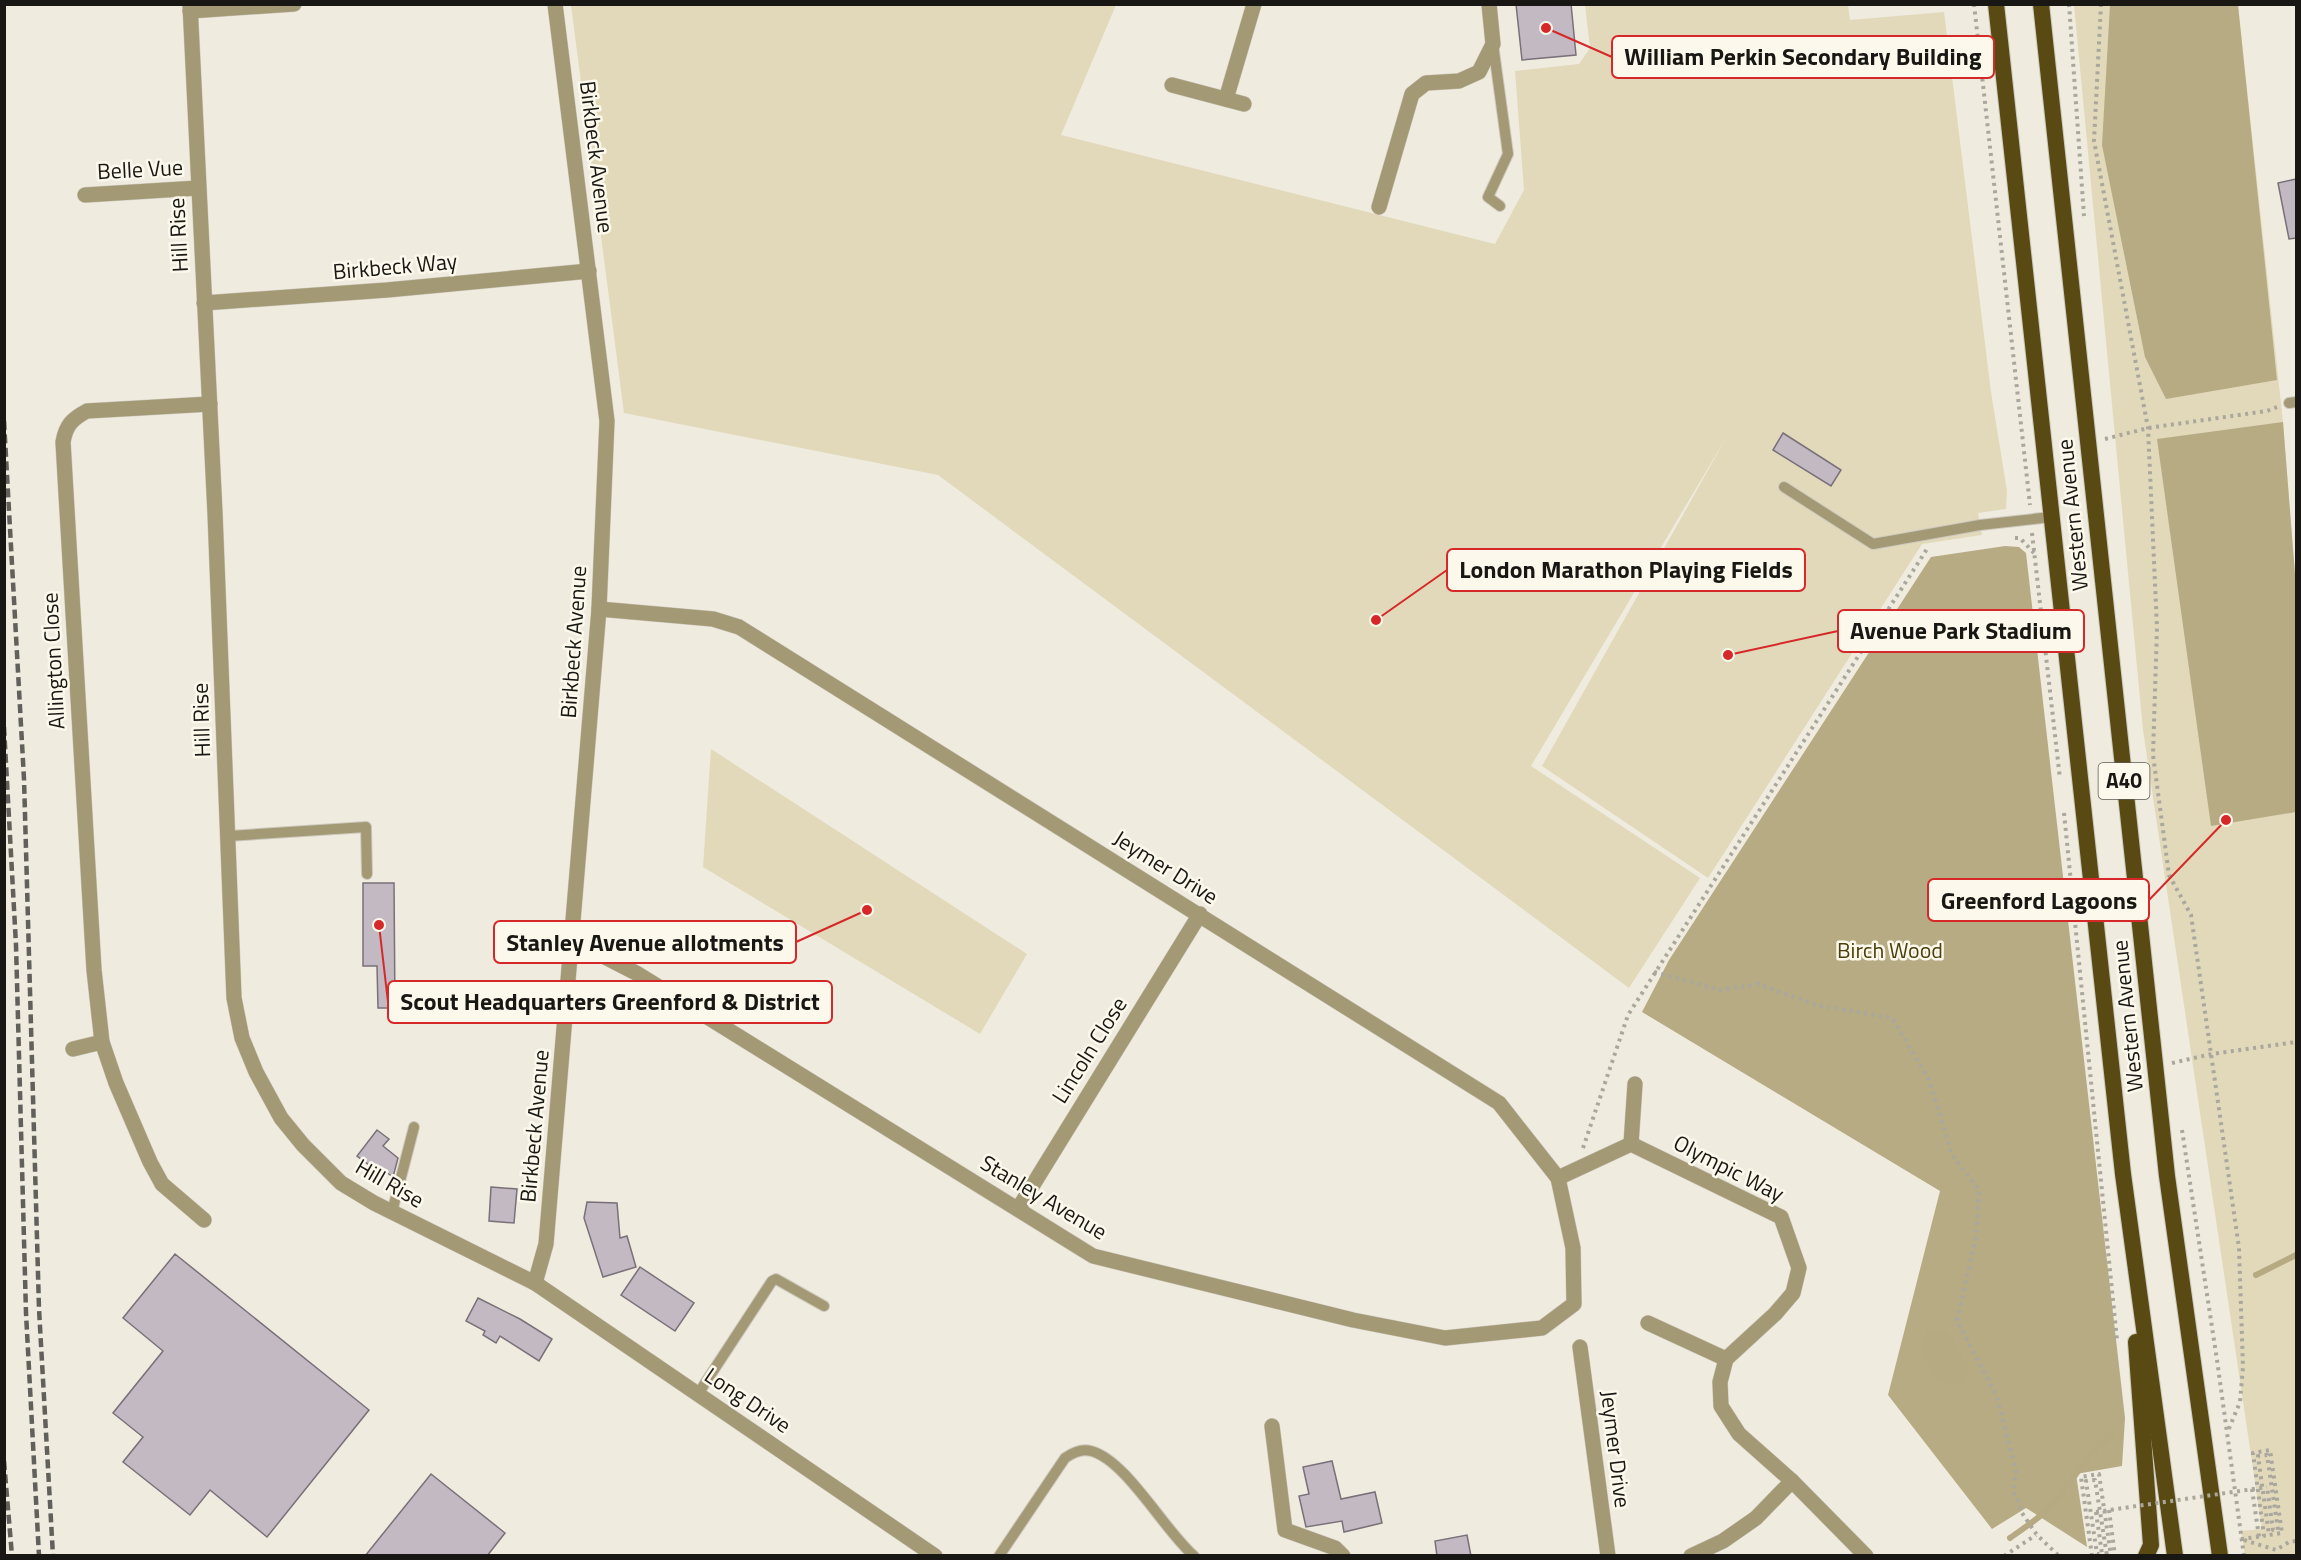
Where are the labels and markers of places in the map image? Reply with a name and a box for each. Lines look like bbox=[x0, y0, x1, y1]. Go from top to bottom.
callout: William Perkin Secondary Building bbox=[1612, 36, 1994, 78]
callout: London Marathon Playing Fields bbox=[1447, 549, 1805, 591]
callout: Avenue Park Stadium bbox=[1838, 610, 2084, 652]
callout: Greenford Lagoons bbox=[1928, 879, 2149, 921]
callout: Stanley Avenue allotments bbox=[494, 921, 796, 963]
callout: Scout Headquarters Greenford & District bbox=[388, 981, 832, 1023]

